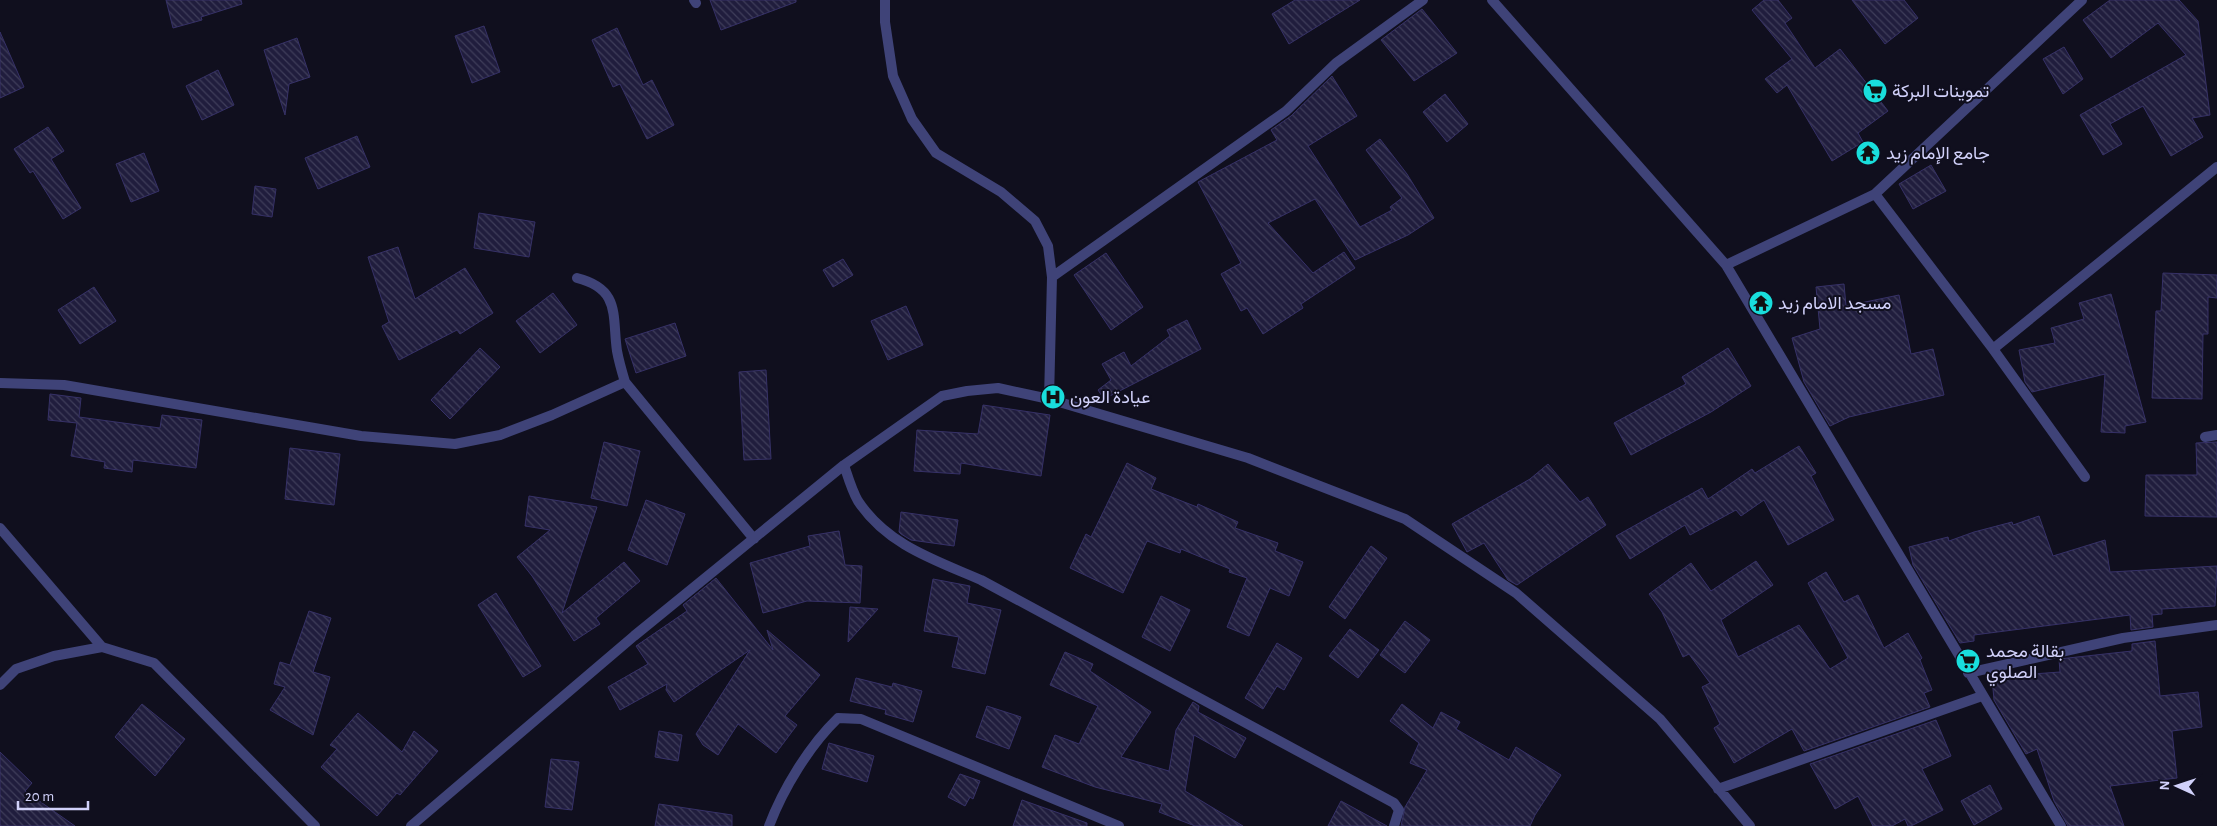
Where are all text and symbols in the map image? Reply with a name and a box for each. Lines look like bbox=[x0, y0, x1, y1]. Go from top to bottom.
supermarket icon: تموينات البركة bbox=[1862, 78, 1888, 104]
place label: تموينات البركة bbox=[1892, 83, 1989, 102]
temple icon: جامع الإمام زيد bbox=[1855, 140, 1881, 166]
place label: جامع الإمام زيد bbox=[1886, 145, 1990, 165]
temple icon: مسجد الامام زيد bbox=[1748, 290, 1774, 316]
place label: مسجد الامام زيد bbox=[1778, 295, 1891, 315]
hospital icon: عيادة العون bbox=[1040, 384, 1066, 410]
place label: عيادة العون bbox=[1070, 389, 1150, 408]
place label: بقالة محمد الصلوي bbox=[1986, 643, 2064, 687]
supermarket icon: بقالة محمد الصلوي bbox=[1955, 648, 1981, 674]
north arrow bbox=[2152, 761, 2202, 811]
scale bar bbox=[18, 778, 88, 810]
text: N bbox=[2158, 780, 2172, 791]
text: 20 m bbox=[25, 789, 54, 804]

